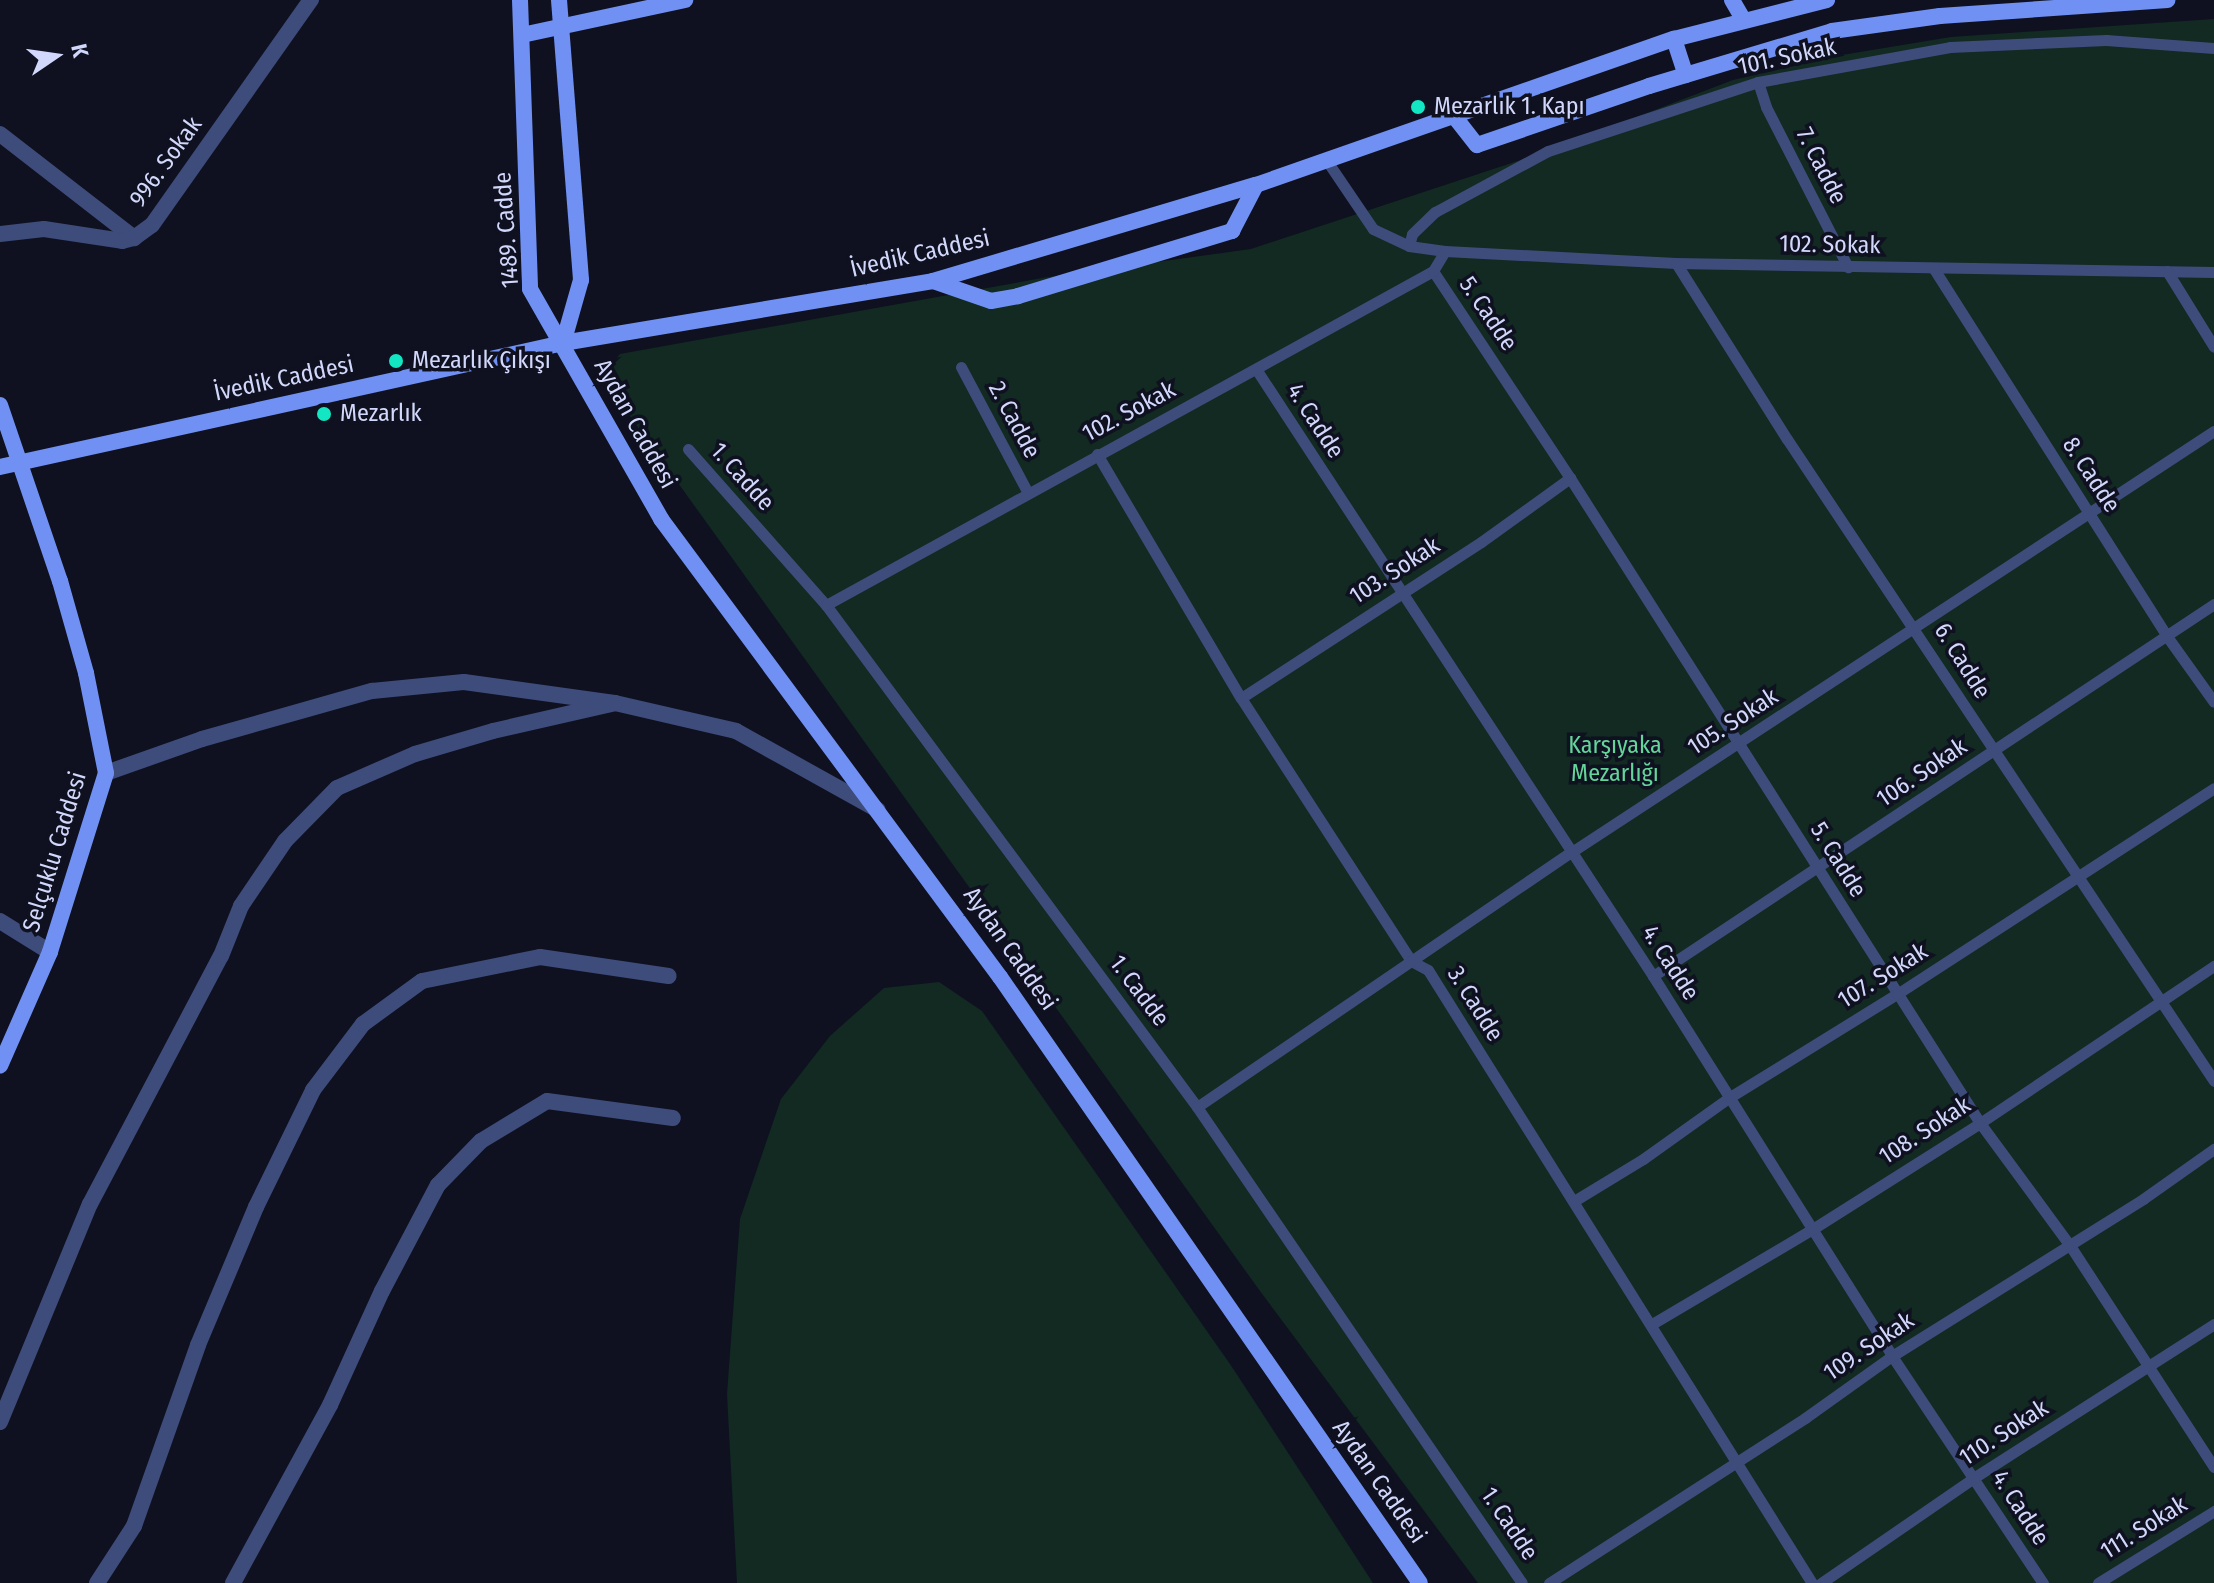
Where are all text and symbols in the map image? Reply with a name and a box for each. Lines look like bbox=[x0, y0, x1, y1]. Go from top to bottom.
north arrow bbox=[16, 16, 96, 96]
street label: 101. Sokak bbox=[1735, 33, 1839, 81]
text: K bbox=[65, 41, 94, 60]
place label: Mezarlık 1. Kapı bbox=[1434, 93, 1584, 121]
marker: Mezarlık 1. Kapı bbox=[1409, 98, 1427, 116]
street label: 996. Sokak bbox=[124, 111, 208, 213]
street label: 7. Cadde bbox=[1790, 123, 1852, 209]
street label: 1489. Cadde bbox=[489, 171, 525, 289]
street label: İvedik Caddesi bbox=[848, 224, 992, 284]
street label: 102. Sokak bbox=[1779, 230, 1881, 260]
street label: 5. Cadde bbox=[1453, 272, 1523, 356]
place label: Mezarlık Çıkışı bbox=[412, 347, 551, 375]
street label: İvedik Caddesi bbox=[212, 350, 356, 408]
marker: Mezarlık Çıkışı bbox=[387, 352, 405, 370]
street label: Aydan Caddesi bbox=[588, 354, 682, 494]
street label: 102. Sokak bbox=[1078, 376, 1180, 448]
street label: 2. Cadde bbox=[982, 377, 1046, 463]
street label: 4. Cadde bbox=[1280, 378, 1350, 464]
place label: Mezarlık bbox=[340, 400, 422, 428]
marker: Mezarlık bbox=[315, 405, 333, 423]
street label: 8. Cadde bbox=[2056, 432, 2126, 518]
street label: 1. Cadde bbox=[704, 437, 780, 517]
street label: 103. Sokak bbox=[1345, 531, 1445, 611]
street label: 6. Cadde bbox=[1928, 618, 1996, 704]
street label: 105. Sokak bbox=[1682, 682, 1784, 762]
park label: Karşıyaka Mezarlığı bbox=[1568, 732, 1662, 788]
street label: 106. Sokak bbox=[1871, 732, 1973, 814]
street label: Selçuklu Caddesi bbox=[17, 768, 93, 936]
street label: 5. Cadde bbox=[1804, 817, 1872, 903]
street label: Aydan Caddesi bbox=[957, 882, 1063, 1016]
street label: 4. Cadde bbox=[1635, 920, 1705, 1006]
street label: 107. Sokak bbox=[1833, 937, 1933, 1015]
street label: 1. Cadde bbox=[1103, 950, 1175, 1032]
street label: 3. Cadde bbox=[1441, 961, 1509, 1047]
street label: 108. Sokak bbox=[1874, 1091, 1976, 1171]
street label: 109. Sokak bbox=[1819, 1306, 1919, 1388]
street label: 110. Sokak bbox=[1954, 1394, 2054, 1472]
street label: Aydan Caddesi bbox=[1326, 1415, 1432, 1549]
street label: 4. Cadde bbox=[1985, 1465, 2055, 1551]
street label: 1. Cadde bbox=[1474, 1482, 1544, 1566]
street label: 111. Sokak bbox=[2095, 1490, 2193, 1566]

